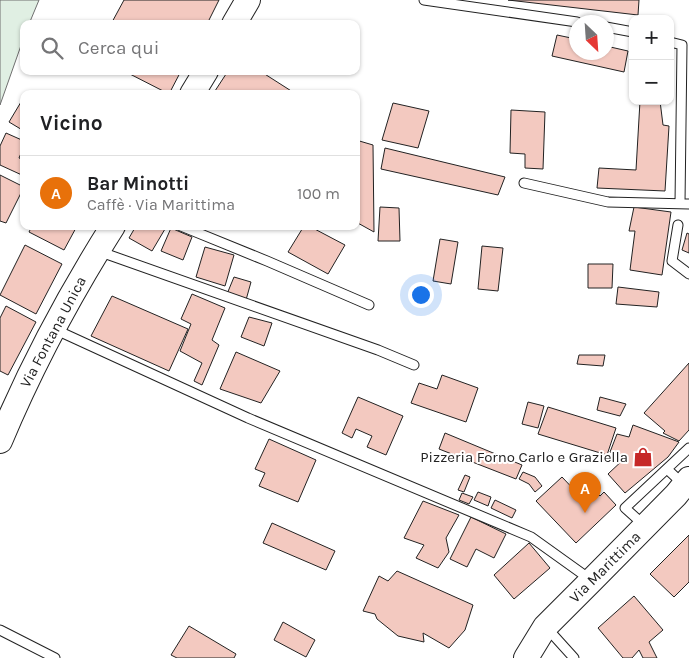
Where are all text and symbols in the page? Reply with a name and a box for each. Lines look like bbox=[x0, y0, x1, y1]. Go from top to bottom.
north arrow bbox=[569, 15, 614, 60]
map controls bbox=[629, 15, 674, 105]
button: + bbox=[629, 15, 674, 60]
search box bbox=[20, 20, 360, 75]
icon: search bbox=[38, 34, 66, 62]
text: Cerca qui bbox=[78, 37, 159, 59]
button: − bbox=[629, 60, 674, 105]
text: Vicino bbox=[40, 111, 103, 135]
text: Bar Minotti bbox=[87, 173, 189, 195]
text: A bbox=[51, 184, 61, 203]
text: 100 m bbox=[297, 184, 340, 203]
text: Caffè · Via Marittima bbox=[87, 195, 235, 214]
street label: Via Fontana Unica bbox=[16, 273, 90, 391]
your location bbox=[408, 282, 434, 308]
shop icon: Pizzeria Forno Carlo e Graziella bbox=[632, 446, 654, 468]
place label: Pizzeria Forno Carlo e Graziella bbox=[420, 448, 628, 466]
pin: A bbox=[569, 472, 601, 513]
street label: Via Marittima bbox=[566, 528, 644, 606]

